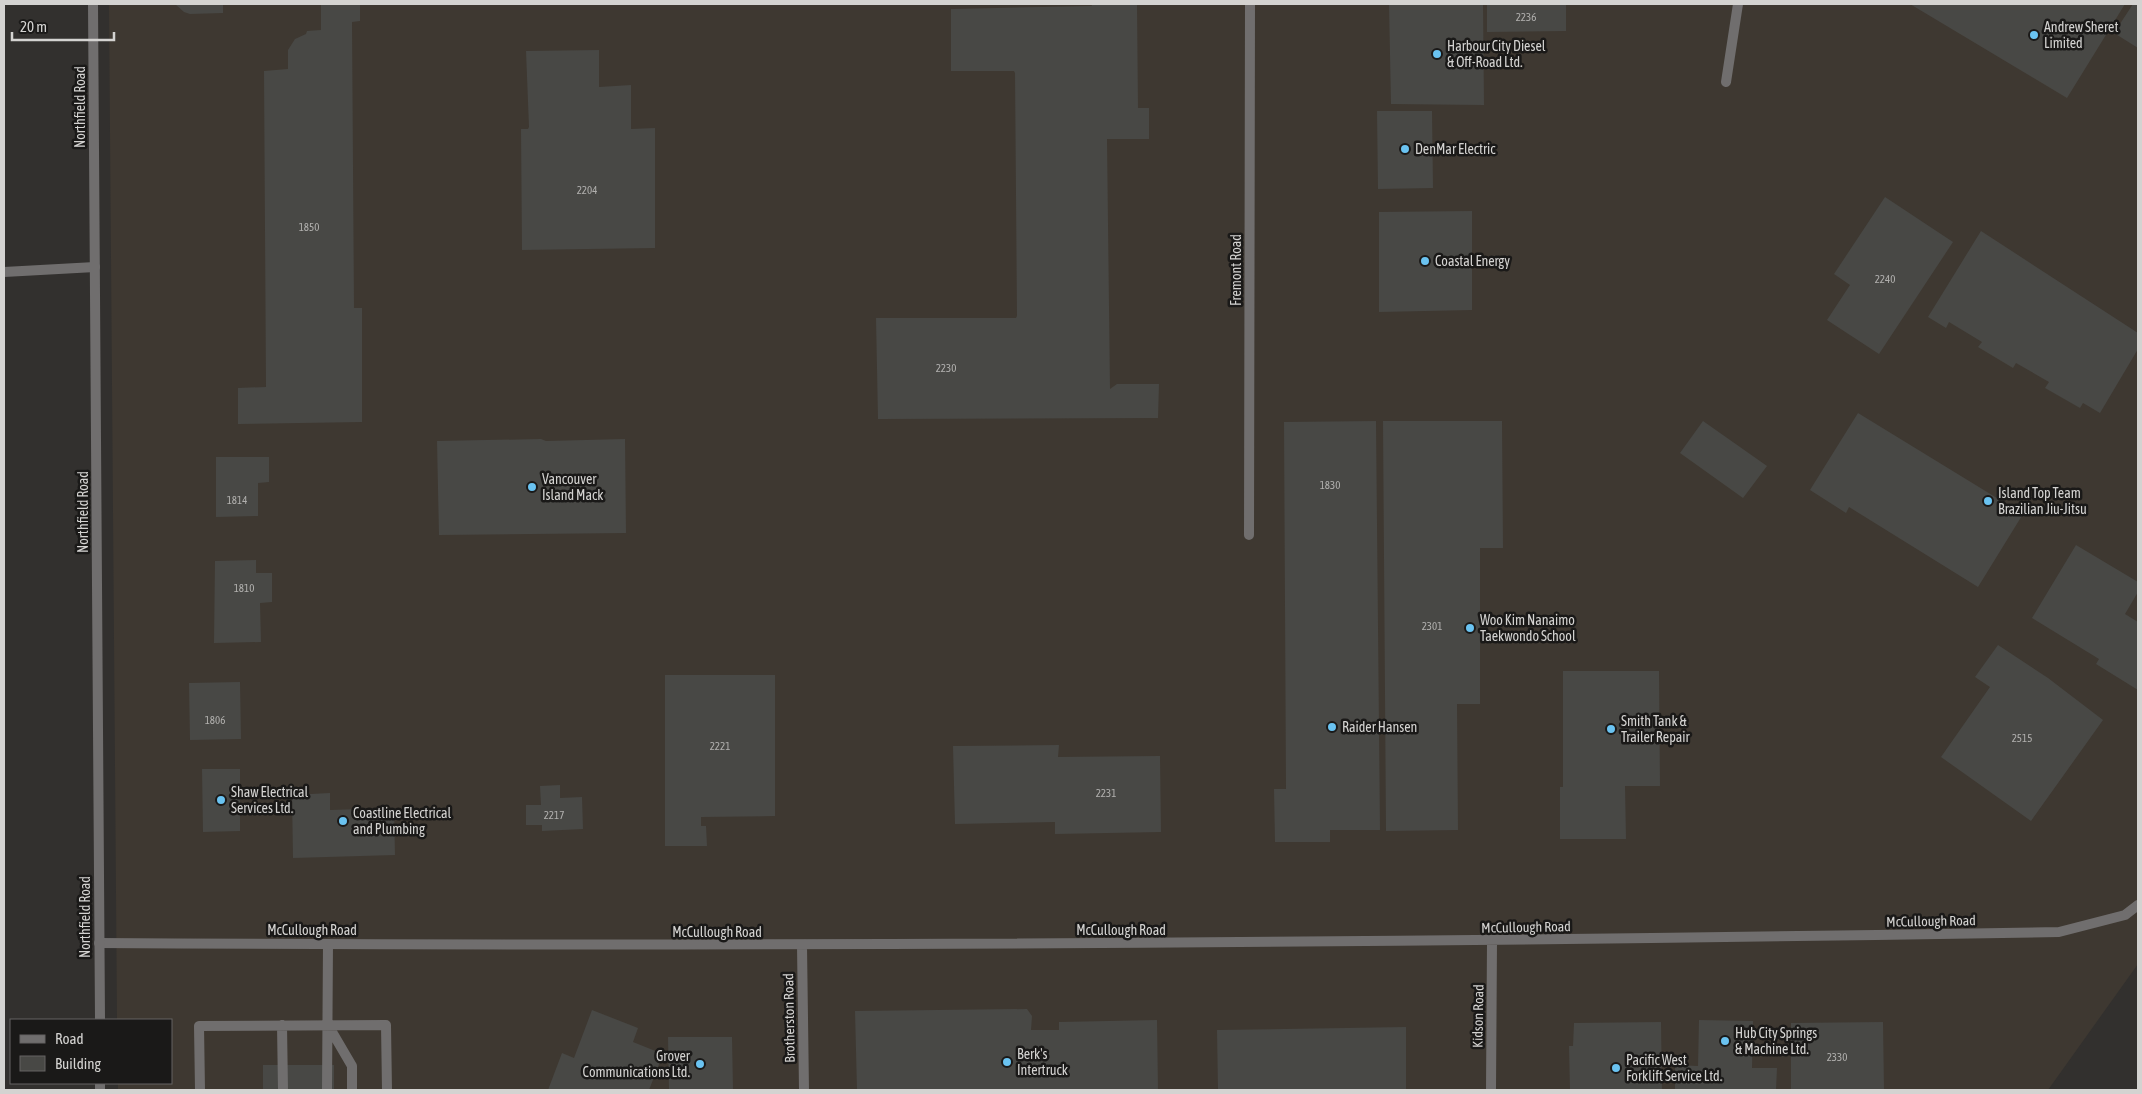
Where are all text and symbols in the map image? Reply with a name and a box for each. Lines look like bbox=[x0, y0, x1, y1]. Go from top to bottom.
scale bar bbox=[12, 10, 115, 42]
house number: 2236 bbox=[1516, 11, 1536, 23]
text: 20 m bbox=[20, 18, 47, 35]
place label: Andrew Sheret Limited bbox=[2044, 19, 2118, 51]
marker: Andrew Sheret Limited bbox=[2028, 29, 2040, 41]
place label: Harbour City Diesel & Off-Road Ltd. bbox=[1447, 38, 1546, 70]
marker: Harbour City Diesel & Off-Road Ltd. bbox=[1431, 48, 1443, 60]
street label: Northfield Road bbox=[72, 66, 88, 148]
place label: DenMar Electric bbox=[1415, 141, 1496, 157]
marker: DenMar Electric bbox=[1399, 143, 1411, 155]
house number: 2204 bbox=[577, 184, 597, 196]
house number: 1850 bbox=[299, 221, 319, 233]
street label: Fremont Road bbox=[1228, 234, 1244, 306]
place label: Coastal Energy bbox=[1435, 253, 1510, 269]
marker: Coastal Energy bbox=[1419, 255, 1431, 267]
house number: 2240 bbox=[1875, 273, 1895, 285]
house number: 2230 bbox=[936, 362, 956, 374]
street label: Northfield Road bbox=[75, 471, 91, 553]
place label: Vancouver Island Mack bbox=[542, 471, 603, 503]
house number: 1830 bbox=[1320, 479, 1340, 491]
marker: Vancouver Island Mack bbox=[526, 481, 538, 493]
place label: Island Top Team Brazilian Jiu-Jitsu bbox=[1998, 485, 2087, 517]
house number: 1814 bbox=[227, 494, 247, 506]
marker: Island Top Team Brazilian Jiu-Jitsu bbox=[1982, 495, 1994, 507]
house number: 1810 bbox=[234, 582, 254, 594]
place label: Woo Kim Nanaimo Taekwondo School bbox=[1480, 612, 1576, 644]
house number: 2301 bbox=[1422, 620, 1442, 632]
marker: Woo Kim Nanaimo Taekwondo School bbox=[1464, 622, 1476, 634]
place label: Smith Tank & Trailer Repair bbox=[1621, 713, 1691, 745]
house number: 1806 bbox=[205, 714, 225, 726]
place label: Raider Hansen bbox=[1342, 719, 1417, 735]
marker: Raider Hansen bbox=[1326, 721, 1338, 733]
marker: Smith Tank & Trailer Repair bbox=[1605, 723, 1617, 735]
house number: 2515 bbox=[2012, 732, 2032, 744]
house number: 2221 bbox=[710, 740, 730, 752]
place label: Shaw Electrical Services Ltd. bbox=[231, 784, 309, 816]
house number: 2231 bbox=[1096, 787, 1116, 799]
marker: Shaw Electrical Services Ltd. bbox=[215, 794, 227, 806]
place label: Coastline Electrical and Plumbing bbox=[353, 805, 451, 837]
house number: 2217 bbox=[544, 809, 564, 821]
marker: Coastline Electrical and Plumbing bbox=[337, 815, 349, 827]
street label: Northfield Road bbox=[77, 876, 93, 958]
street label: McCullough Road bbox=[1886, 912, 1976, 930]
street label: McCullough Road bbox=[1481, 918, 1571, 936]
street label: McCullough Road bbox=[267, 922, 357, 938]
street label: McCullough Road bbox=[1076, 922, 1166, 938]
street label: McCullough Road bbox=[672, 924, 762, 940]
street label: Brotherston Road bbox=[780, 973, 798, 1063]
street label: Kidson Road bbox=[1469, 984, 1487, 1048]
legend bbox=[10, 1019, 172, 1084]
place label: Hub City Springs & Machine Ltd. bbox=[1735, 1025, 1817, 1057]
text: Road bbox=[55, 1030, 84, 1047]
marker: Hub City Springs & Machine Ltd. bbox=[1719, 1035, 1731, 1047]
place label: Berk's Intertruck bbox=[1017, 1046, 1068, 1078]
place label: Grover Communications Ltd. bbox=[583, 1048, 691, 1080]
house number: 2330 bbox=[1827, 1051, 1847, 1063]
place label: Pacific West Forklift Service Ltd. bbox=[1626, 1052, 1722, 1084]
text: Building bbox=[55, 1055, 101, 1072]
marker: Berk's Intertruck bbox=[1001, 1056, 1013, 1068]
marker: Grover Communications Ltd. bbox=[694, 1058, 706, 1070]
marker: Pacific West Forklift Service Ltd. bbox=[1610, 1062, 1622, 1074]

